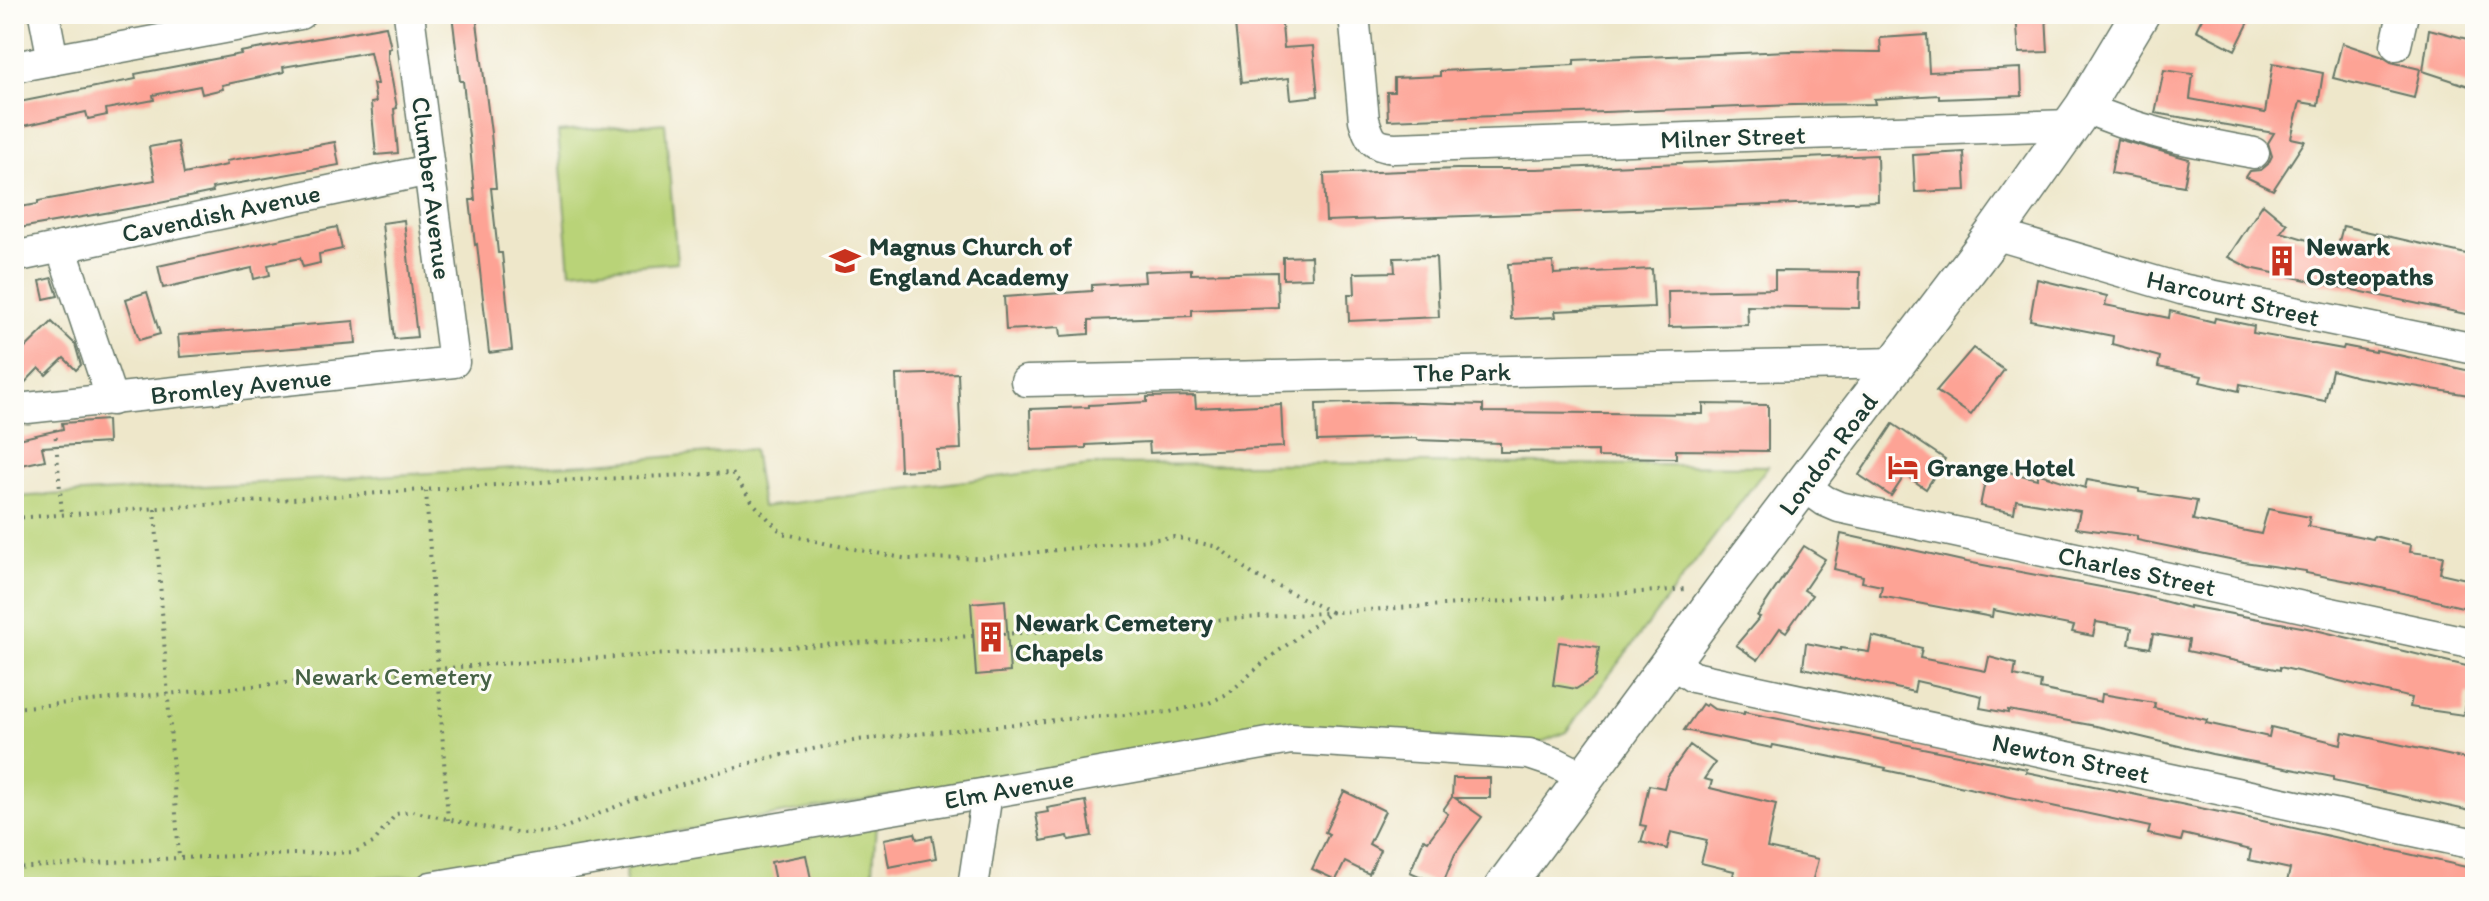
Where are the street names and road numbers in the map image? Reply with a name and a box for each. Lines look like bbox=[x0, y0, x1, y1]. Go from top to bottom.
street label: Clumber Avenue bbox=[405, 95, 459, 281]
street label: Milner Street bbox=[1660, 118, 1807, 156]
street label: Cavendish Avenue bbox=[119, 176, 323, 250]
street label: Harcourt Street bbox=[2143, 263, 2323, 333]
street label: The Park bbox=[1413, 355, 1512, 389]
street label: Bromley Avenue bbox=[149, 361, 333, 411]
street label: London Road bbox=[1771, 386, 1885, 522]
street label: Charles Street bbox=[2055, 539, 2219, 603]
street label: Newton Street bbox=[1989, 726, 2153, 790]
street label: Elm Avenue bbox=[942, 762, 1076, 816]

